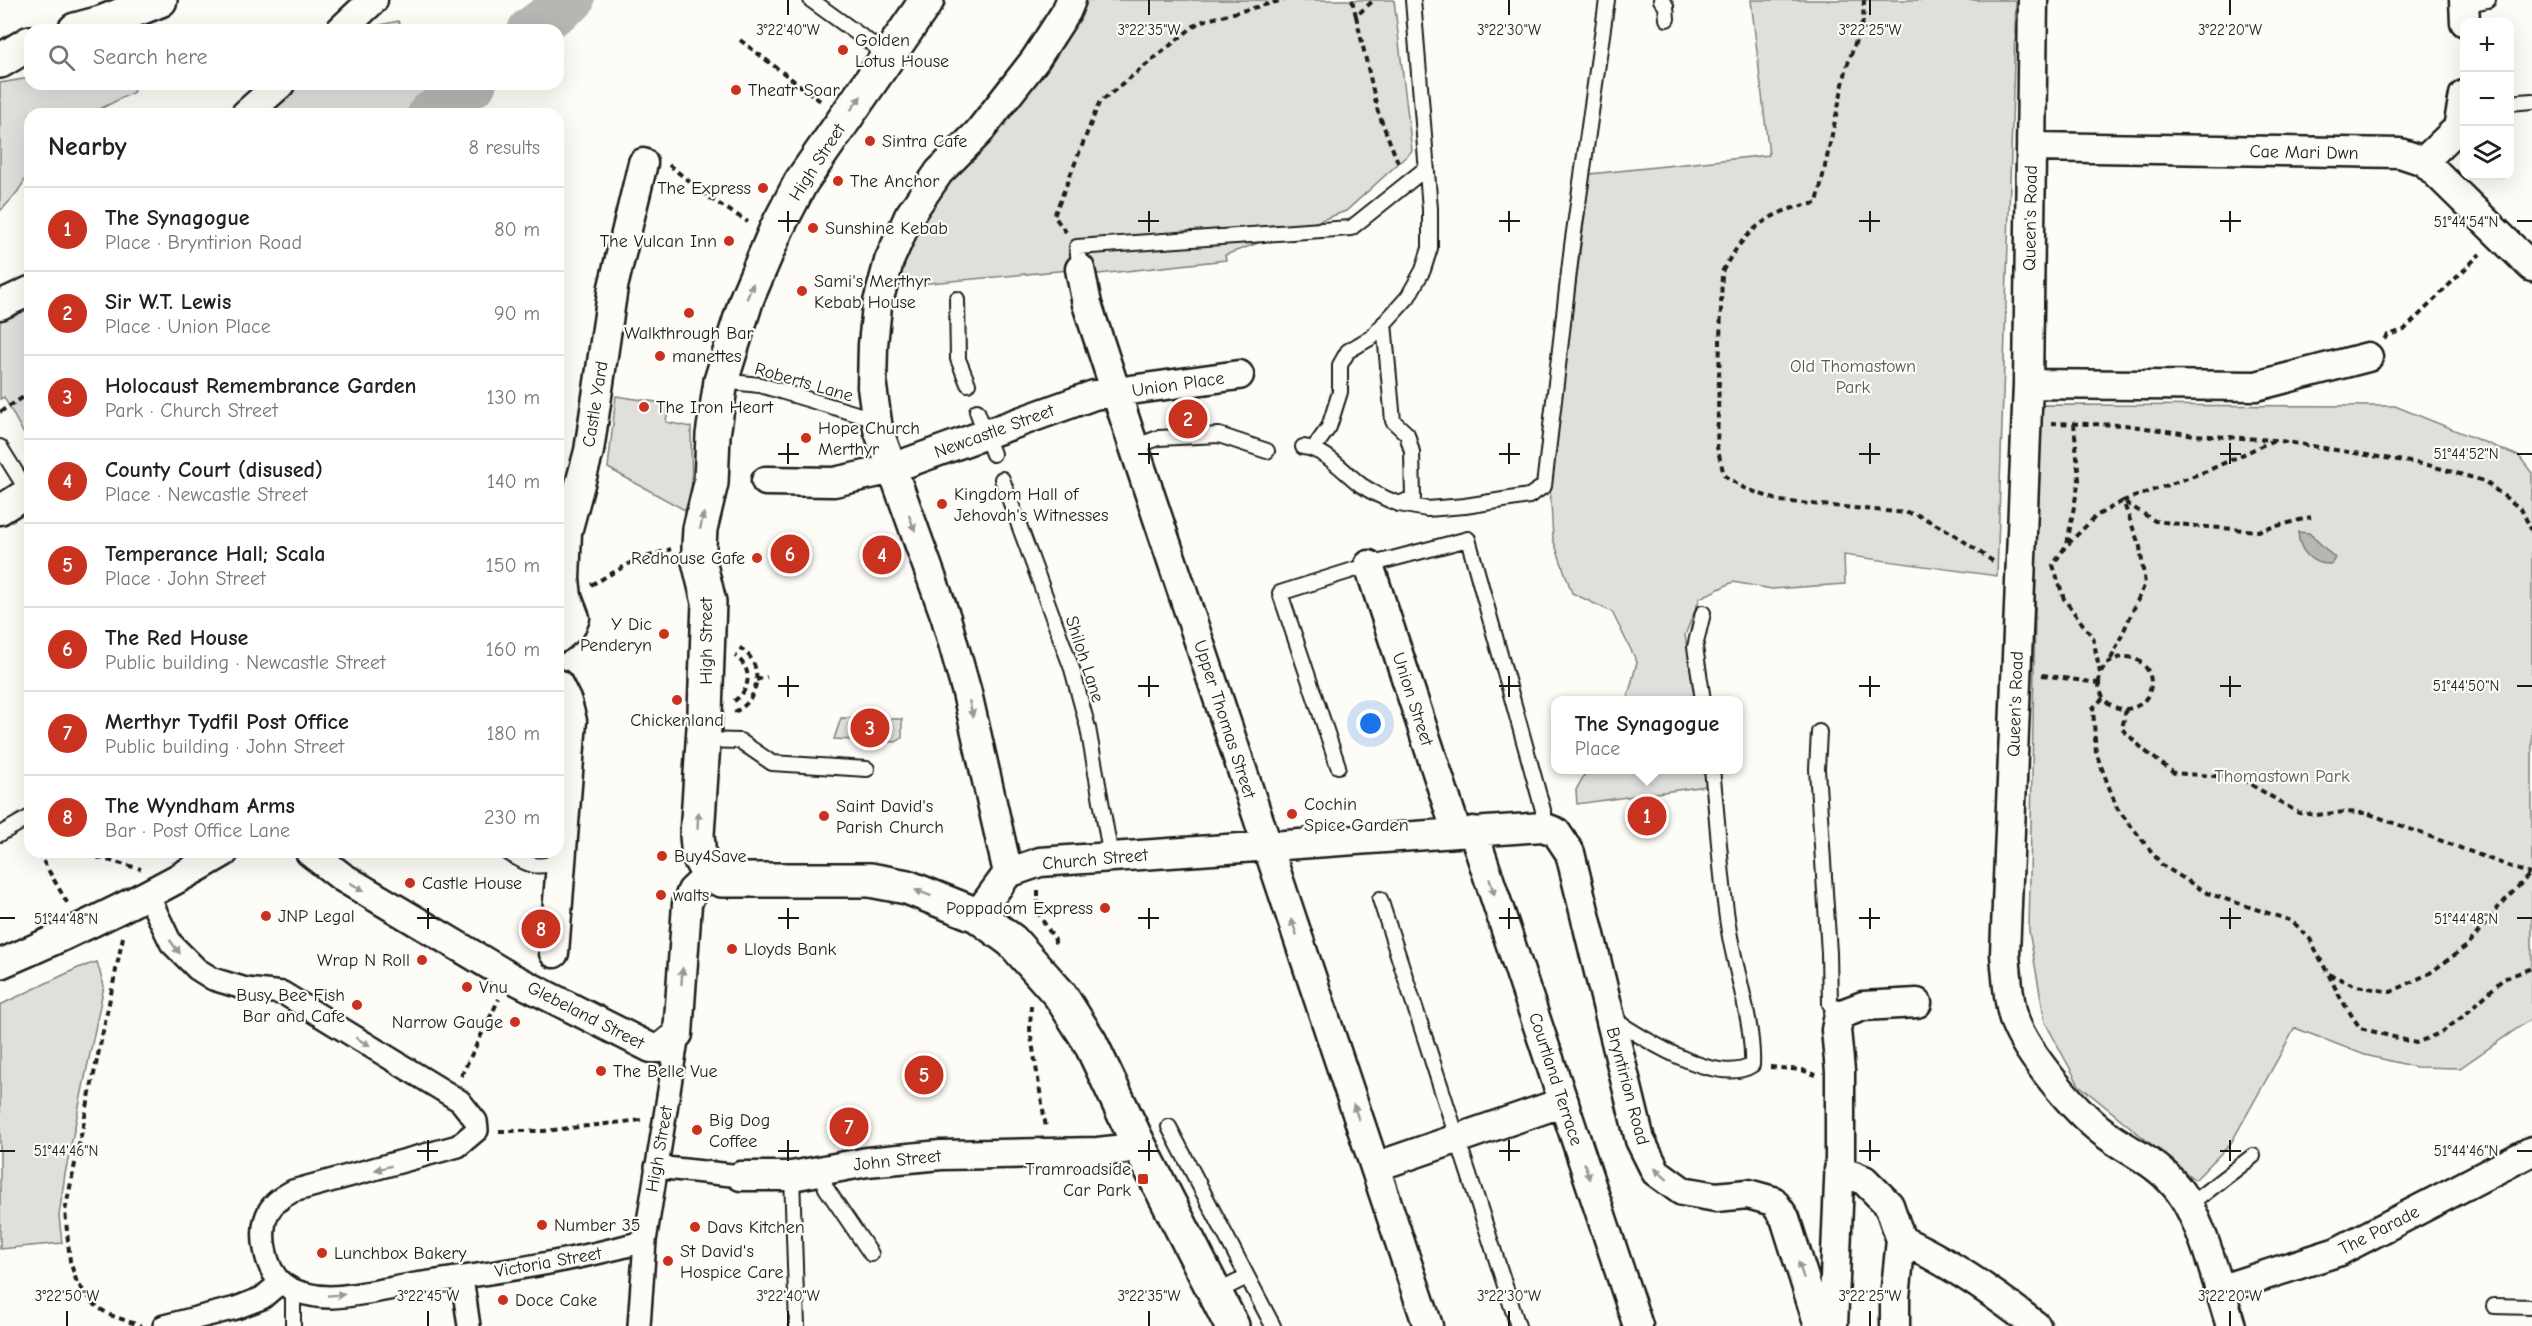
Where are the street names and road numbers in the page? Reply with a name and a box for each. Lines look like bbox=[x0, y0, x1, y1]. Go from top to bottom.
street label: High Street bbox=[785, 119, 850, 205]
street label: Cae Mari Dwn bbox=[2249, 141, 2359, 164]
street label: Queen's Road bbox=[2019, 165, 2042, 271]
street label: Roberts Lane bbox=[752, 358, 856, 407]
street label: Castle Yard bbox=[578, 359, 613, 449]
street label: Union Place bbox=[1131, 368, 1226, 401]
street label: Newcastle Street bbox=[931, 400, 1058, 463]
street label: High Street bbox=[696, 596, 717, 685]
street label: Shiloh Lane bbox=[1061, 613, 1108, 705]
street label: Upper Thomas Street bbox=[1189, 637, 1260, 802]
street label: Union Street bbox=[1388, 650, 1438, 749]
street label: Queen's Road bbox=[2003, 651, 2028, 757]
street label: Church Street bbox=[1041, 844, 1150, 875]
street label: Glebeland Street bbox=[524, 977, 648, 1054]
street label: Courtland Terrace bbox=[1524, 1010, 1587, 1148]
street label: Bryntirion Road bbox=[1602, 1025, 1653, 1147]
street label: High Street bbox=[642, 1103, 678, 1194]
street label: John Street bbox=[852, 1145, 943, 1176]
street label: The Parade bbox=[2336, 1201, 2423, 1260]
street label: Victoria Street bbox=[493, 1243, 604, 1282]

